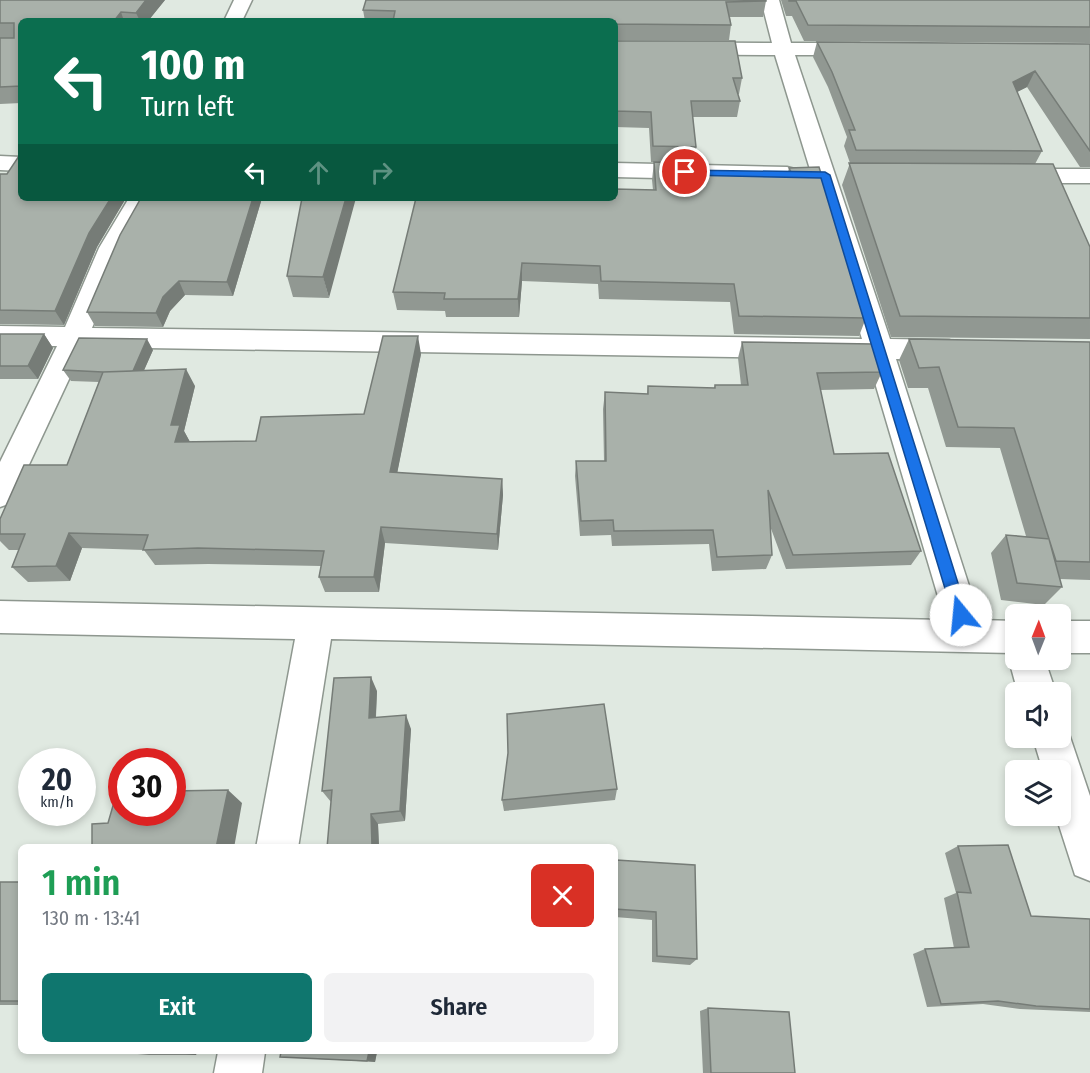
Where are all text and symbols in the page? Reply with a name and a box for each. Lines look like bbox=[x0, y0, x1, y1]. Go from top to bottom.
text: 100 m bbox=[141, 40, 245, 90]
icon: left bbox=[42, 42, 120, 120]
text: Turn left bbox=[141, 91, 234, 123]
pin bbox=[659, 146, 710, 197]
icon: arrive bbox=[668, 155, 701, 188]
icon: left bbox=[239, 156, 272, 189]
icon: ahead bbox=[302, 156, 335, 189]
icon: right bbox=[365, 156, 398, 189]
position arrow bbox=[929, 583, 993, 647]
north arrow bbox=[1005, 604, 1071, 670]
map controls bbox=[1005, 604, 1071, 826]
button: sound bbox=[1005, 682, 1071, 748]
speed limit sign: 30 bbox=[108, 748, 186, 826]
button: layers bbox=[1005, 760, 1071, 826]
text: 20 bbox=[42, 762, 72, 798]
text: km/h bbox=[40, 793, 74, 811]
text: 1 min bbox=[42, 861, 120, 905]
button: close bbox=[531, 864, 594, 927]
text: 130 m · 13:41 bbox=[42, 906, 140, 930]
button: Exit bbox=[42, 973, 312, 1042]
button: Share bbox=[324, 973, 594, 1042]

